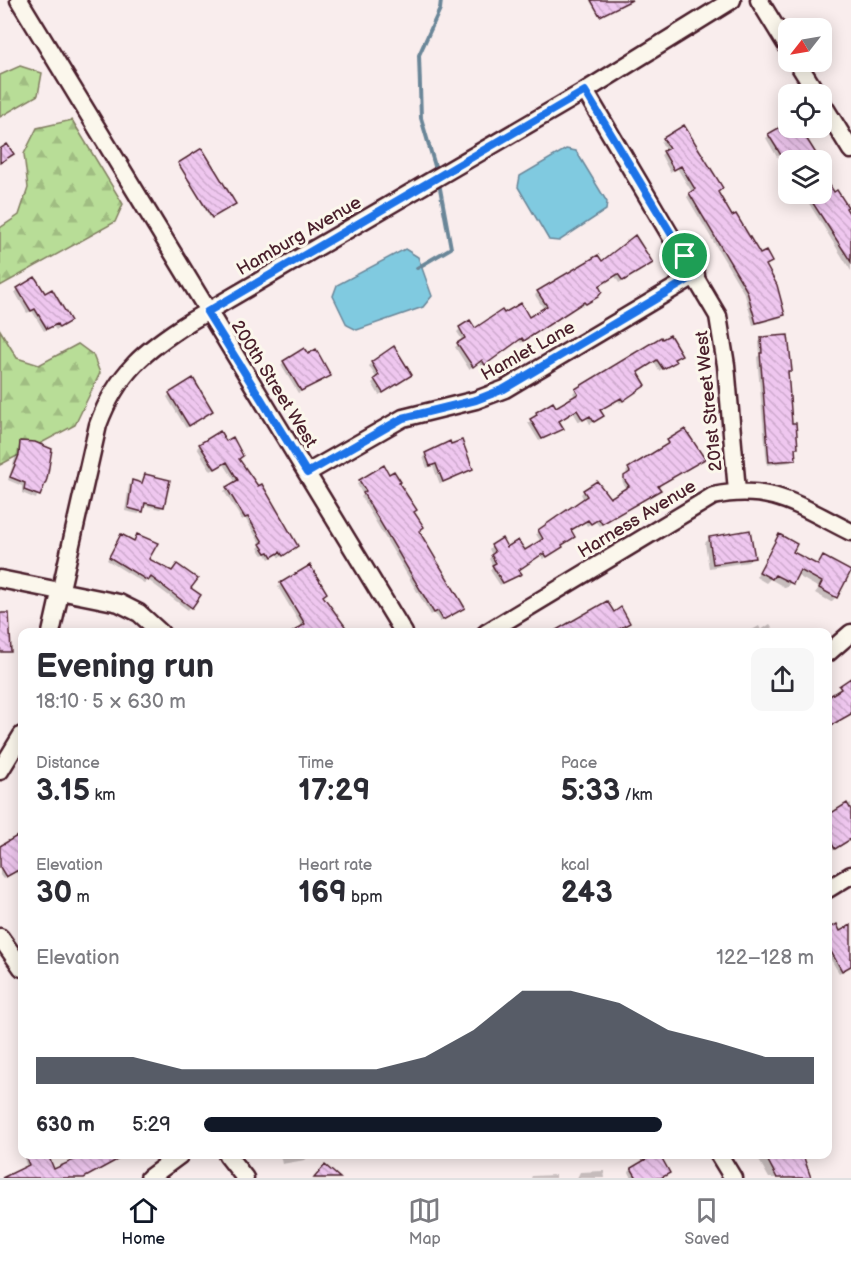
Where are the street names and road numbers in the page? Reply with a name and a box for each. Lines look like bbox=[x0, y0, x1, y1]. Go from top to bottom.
street label: Hamburg Avenue bbox=[233, 192, 365, 280]
street label: Hamlet Lane bbox=[477, 316, 579, 385]
street label: 200th Street West bbox=[226, 317, 322, 452]
street label: 201st Street West bbox=[691, 329, 727, 472]
street label: Harness Avenue bbox=[574, 475, 700, 562]

